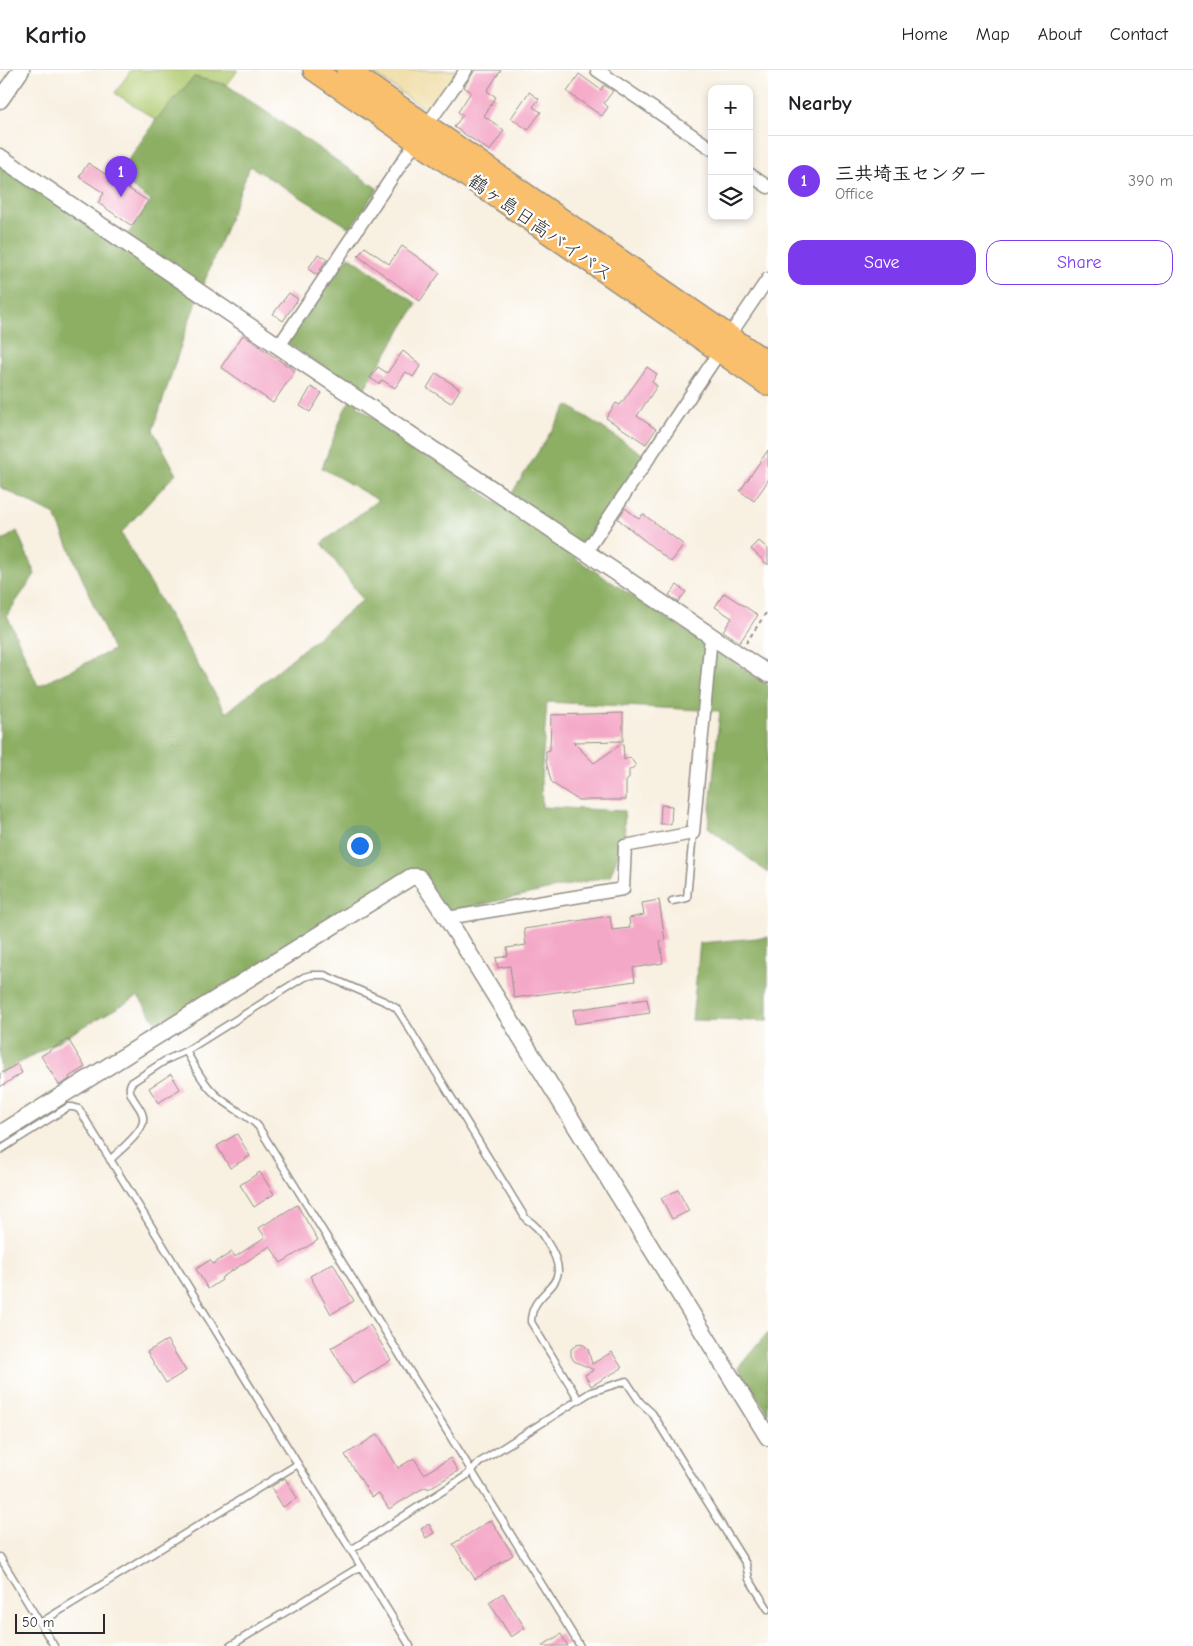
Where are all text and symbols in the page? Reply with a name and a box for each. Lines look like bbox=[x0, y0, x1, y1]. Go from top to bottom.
text: Kartio bbox=[25, 21, 87, 49]
text: Home bbox=[901, 24, 948, 45]
text: Map bbox=[976, 24, 1010, 45]
text: About bbox=[1038, 24, 1082, 45]
text: Contact bbox=[1110, 24, 1168, 45]
map controls bbox=[708, 85, 753, 220]
button: + bbox=[708, 85, 753, 130]
text: Nearby bbox=[788, 91, 852, 115]
button: − bbox=[708, 130, 753, 175]
pin: 1 bbox=[105, 156, 137, 197]
text: 三共埼玉センター bbox=[835, 163, 987, 185]
street label: 鶴ヶ島日高バイパス bbox=[464, 170, 617, 286]
text: 1 bbox=[801, 172, 807, 190]
text: 390 m bbox=[1128, 172, 1173, 190]
button: layers bbox=[708, 175, 753, 220]
text: Office bbox=[835, 185, 874, 203]
button: Save bbox=[788, 240, 976, 285]
button: Share bbox=[986, 240, 1173, 285]
your location bbox=[347, 833, 373, 859]
scale bar bbox=[15, 1611, 105, 1634]
text: 50 m bbox=[22, 1614, 54, 1631]

